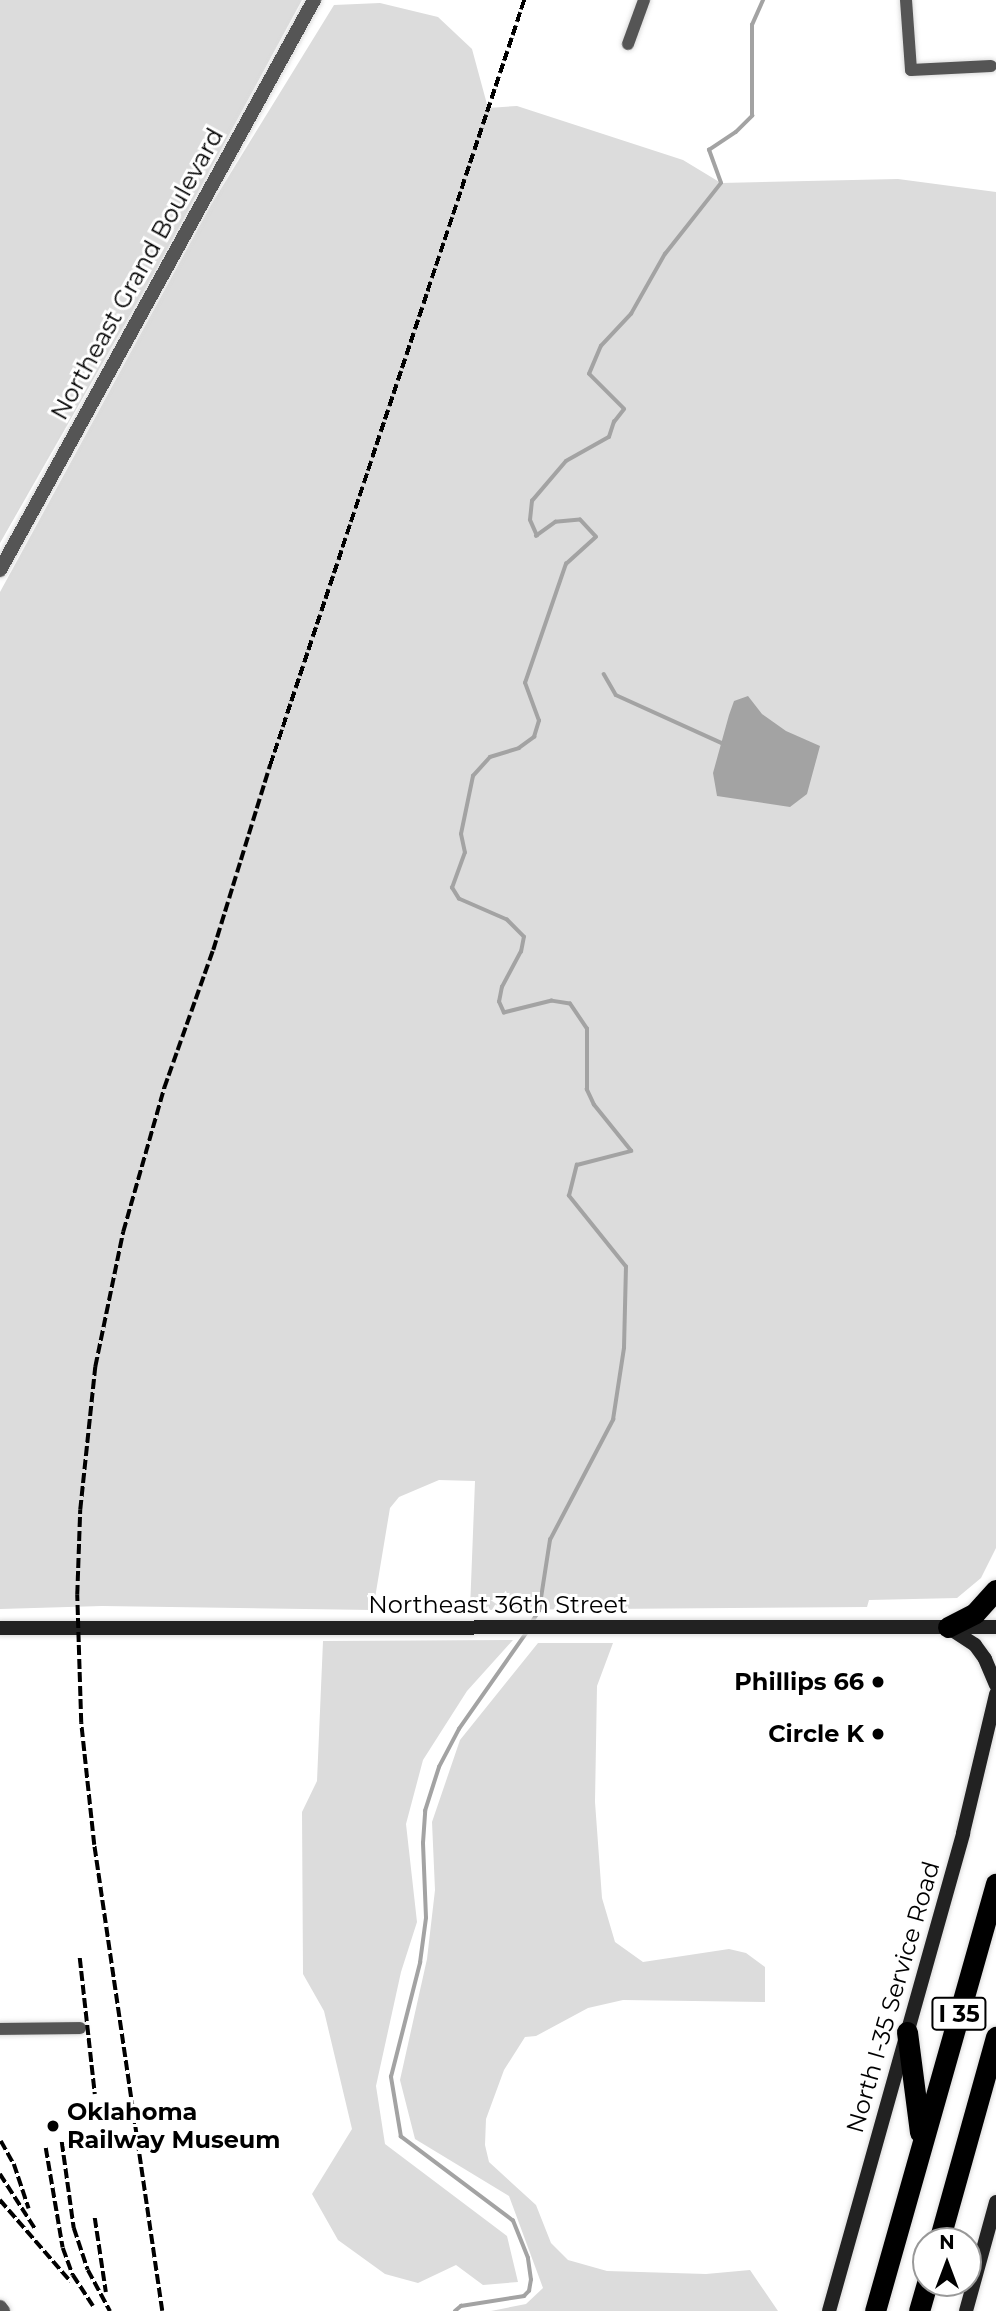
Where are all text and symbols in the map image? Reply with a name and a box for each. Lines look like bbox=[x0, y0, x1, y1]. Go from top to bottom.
street label: Northeast Grand Boulevard bbox=[45, 123, 229, 425]
street label: Northeast 36th Street bbox=[368, 1591, 628, 1619]
place label: Phillips 66 bbox=[734, 1668, 864, 1696]
marker: Phillips 66 bbox=[870, 1674, 886, 1690]
place label: Circle K bbox=[768, 1720, 864, 1748]
marker: Circle K bbox=[870, 1726, 886, 1742]
street label: North I-35 Service Road bbox=[840, 1858, 946, 2136]
road number: I 35 bbox=[931, 1994, 987, 2034]
place label: Oklahoma Railway Museum bbox=[67, 2098, 280, 2154]
marker: Oklahoma Railway Museum bbox=[45, 2118, 61, 2134]
north arrow bbox=[912, 2227, 982, 2297]
text: N bbox=[939, 2231, 955, 2254]

